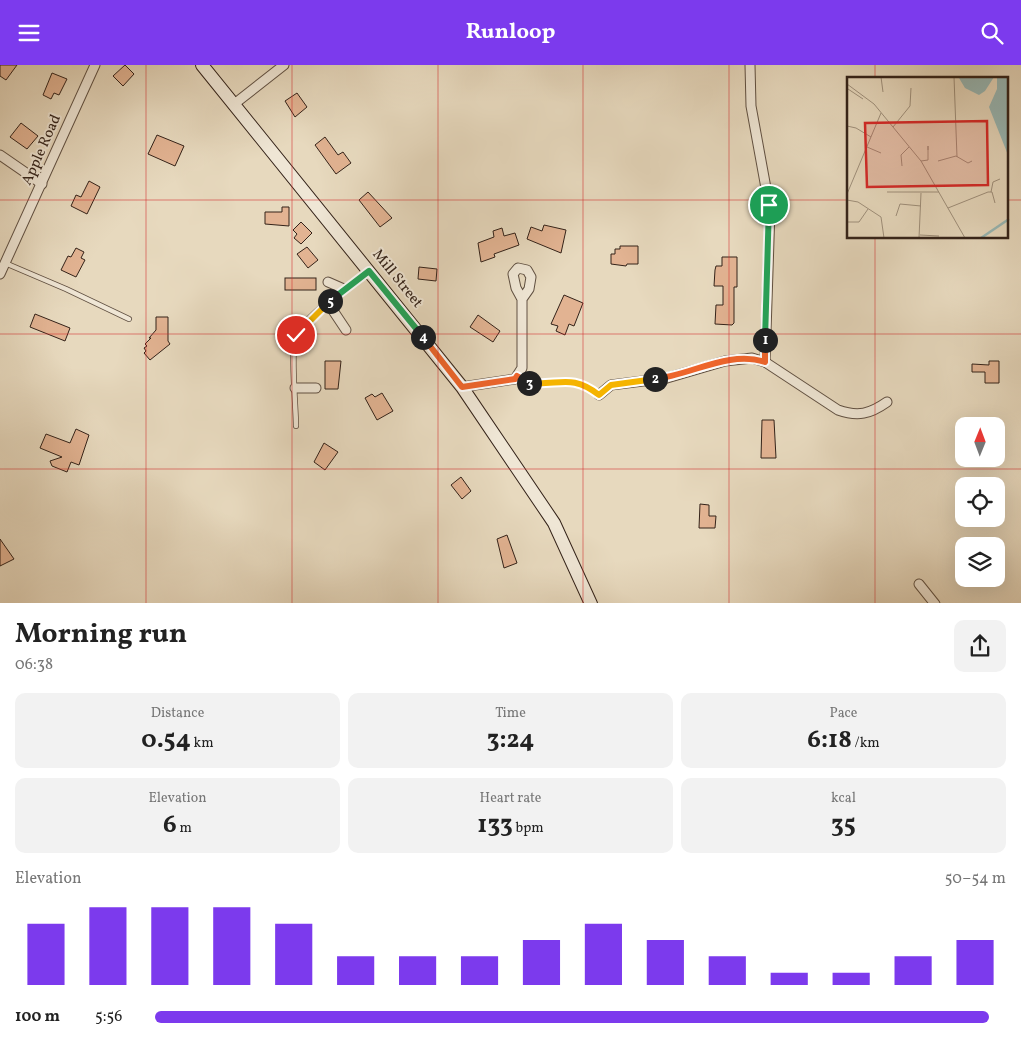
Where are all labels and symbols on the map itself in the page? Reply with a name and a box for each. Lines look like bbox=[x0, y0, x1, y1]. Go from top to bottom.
inset map bbox=[847, 77, 1008, 239]
street label: Apple Road bbox=[17, 111, 67, 189]
pin bbox=[748, 184, 790, 226]
street label: Mill Street bbox=[367, 245, 427, 313]
pin: 5 bbox=[318, 289, 342, 313]
pin bbox=[275, 314, 317, 356]
pin: 4 bbox=[410, 325, 436, 349]
pin: 1 bbox=[752, 327, 778, 353]
pin: 2 bbox=[642, 367, 668, 391]
pin: 3 bbox=[516, 371, 542, 395]
north arrow bbox=[955, 417, 1005, 467]

